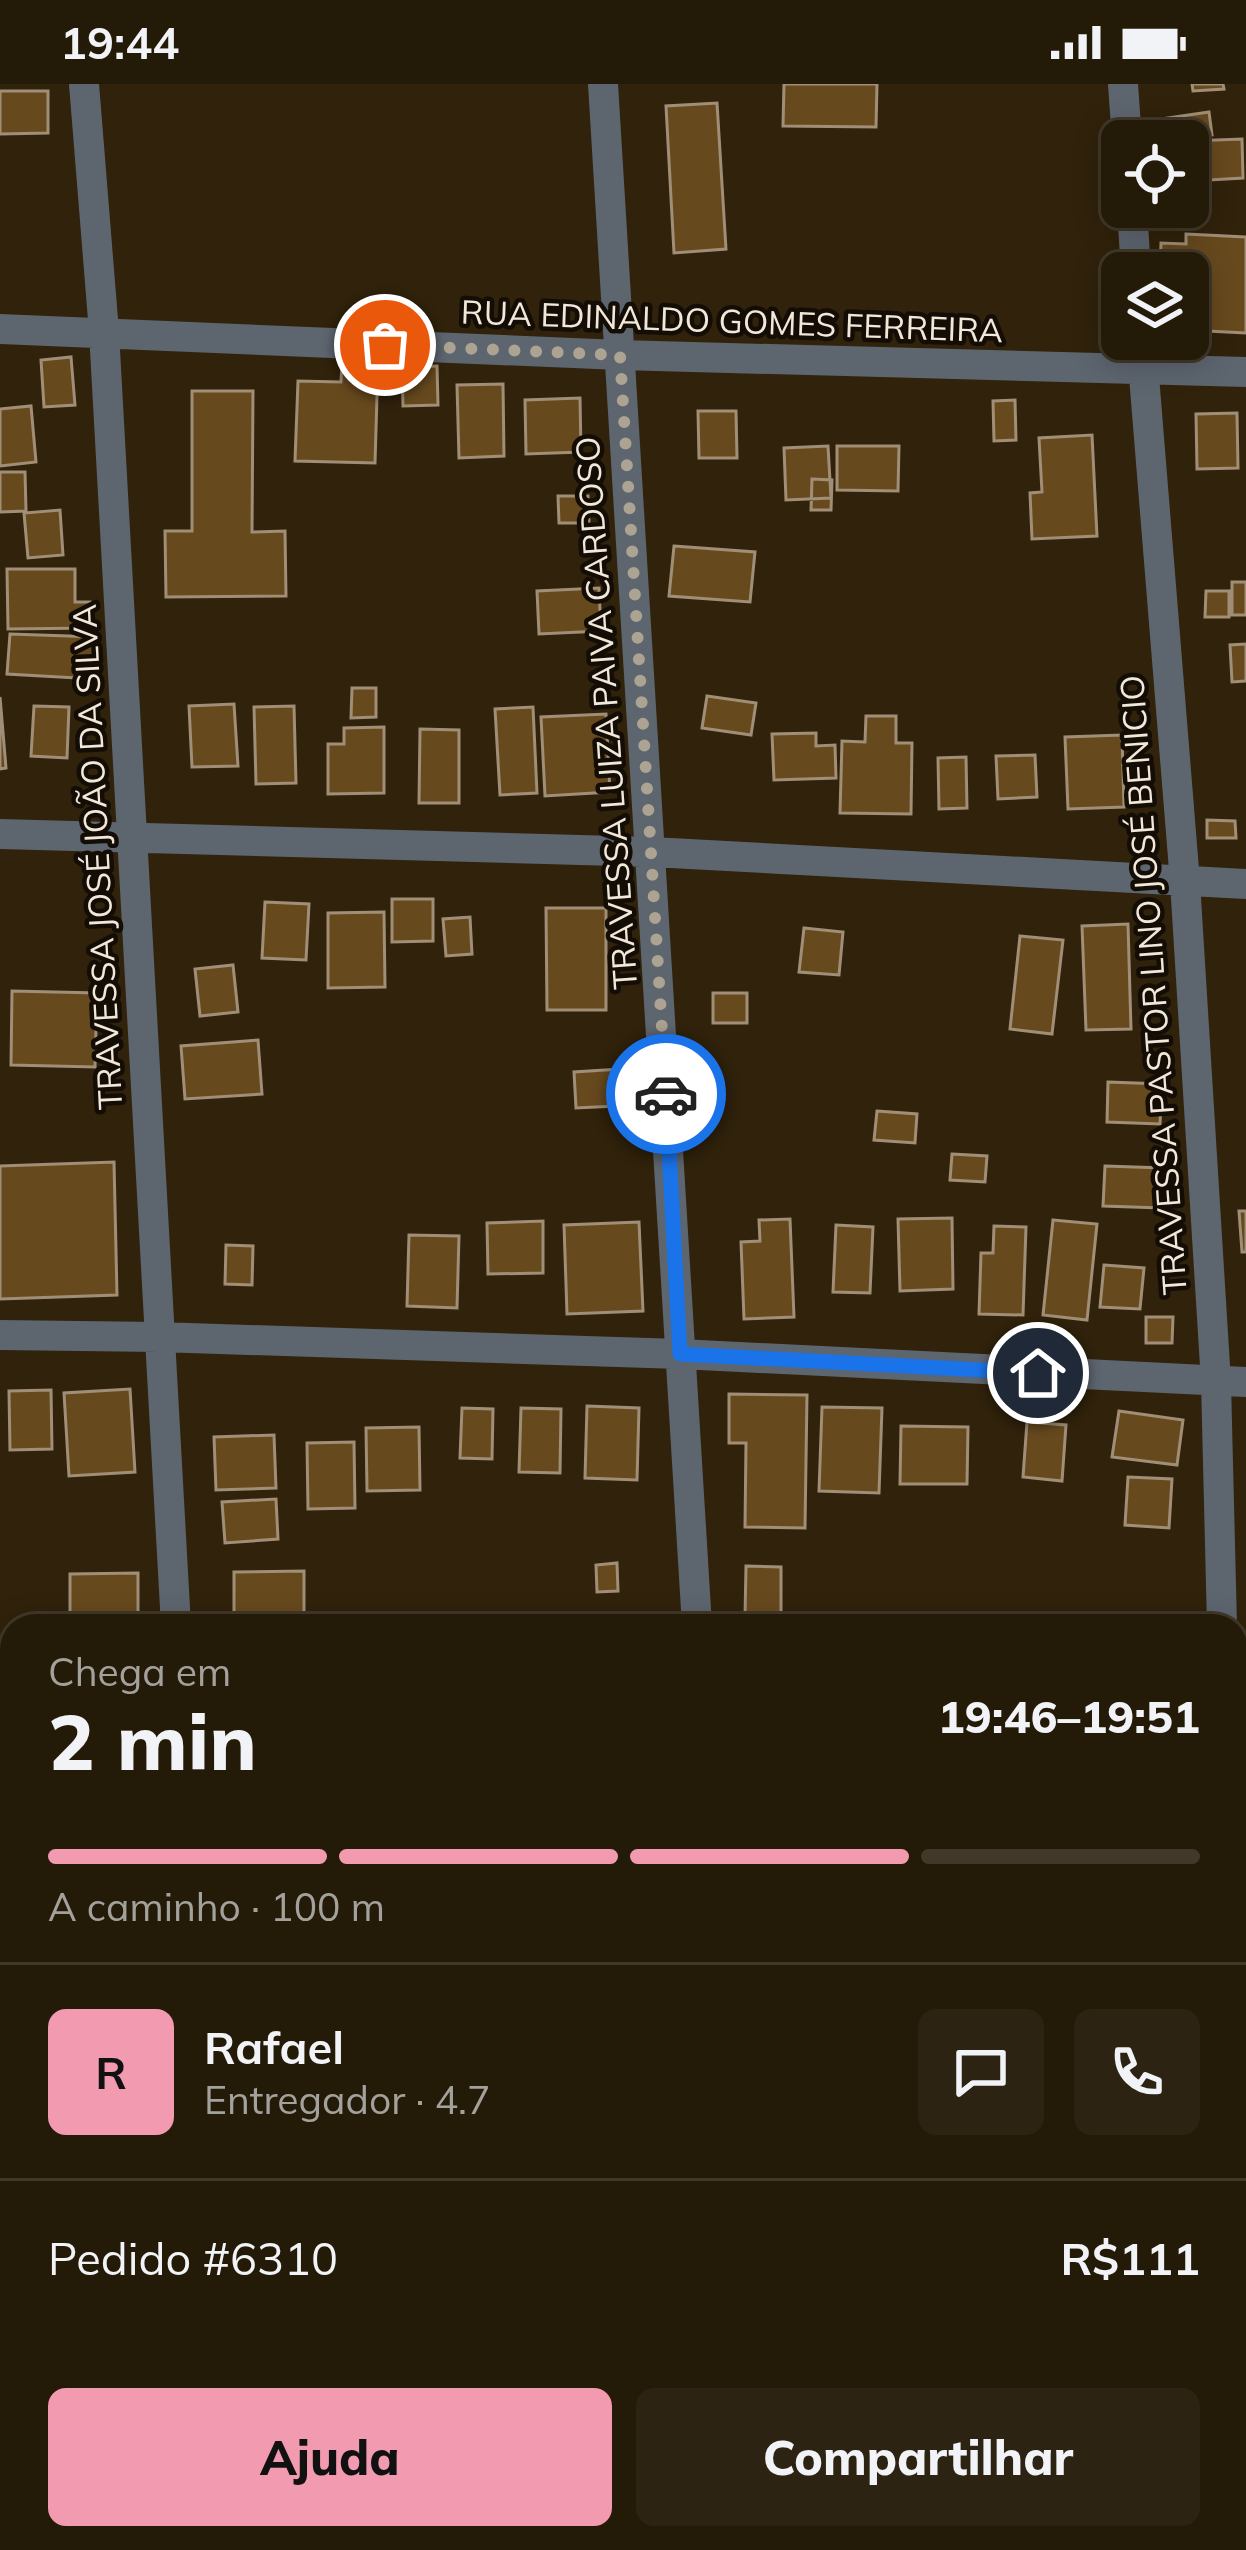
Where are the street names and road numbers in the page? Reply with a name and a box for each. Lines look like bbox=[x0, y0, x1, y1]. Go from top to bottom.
street label: RUA EDINALDO GOMES FERREIRA bbox=[460, 291, 1004, 350]
street label: TRAVESSA LUIZA PAIVA CARDOSO bbox=[566, 435, 645, 991]
street label: TRAVESSA JOSÉ JOÃO DA SILVA bbox=[63, 603, 130, 1111]
street label: TRAVESSA PASTOR LINO JOSÉ BENICIO bbox=[1110, 674, 1195, 1296]

